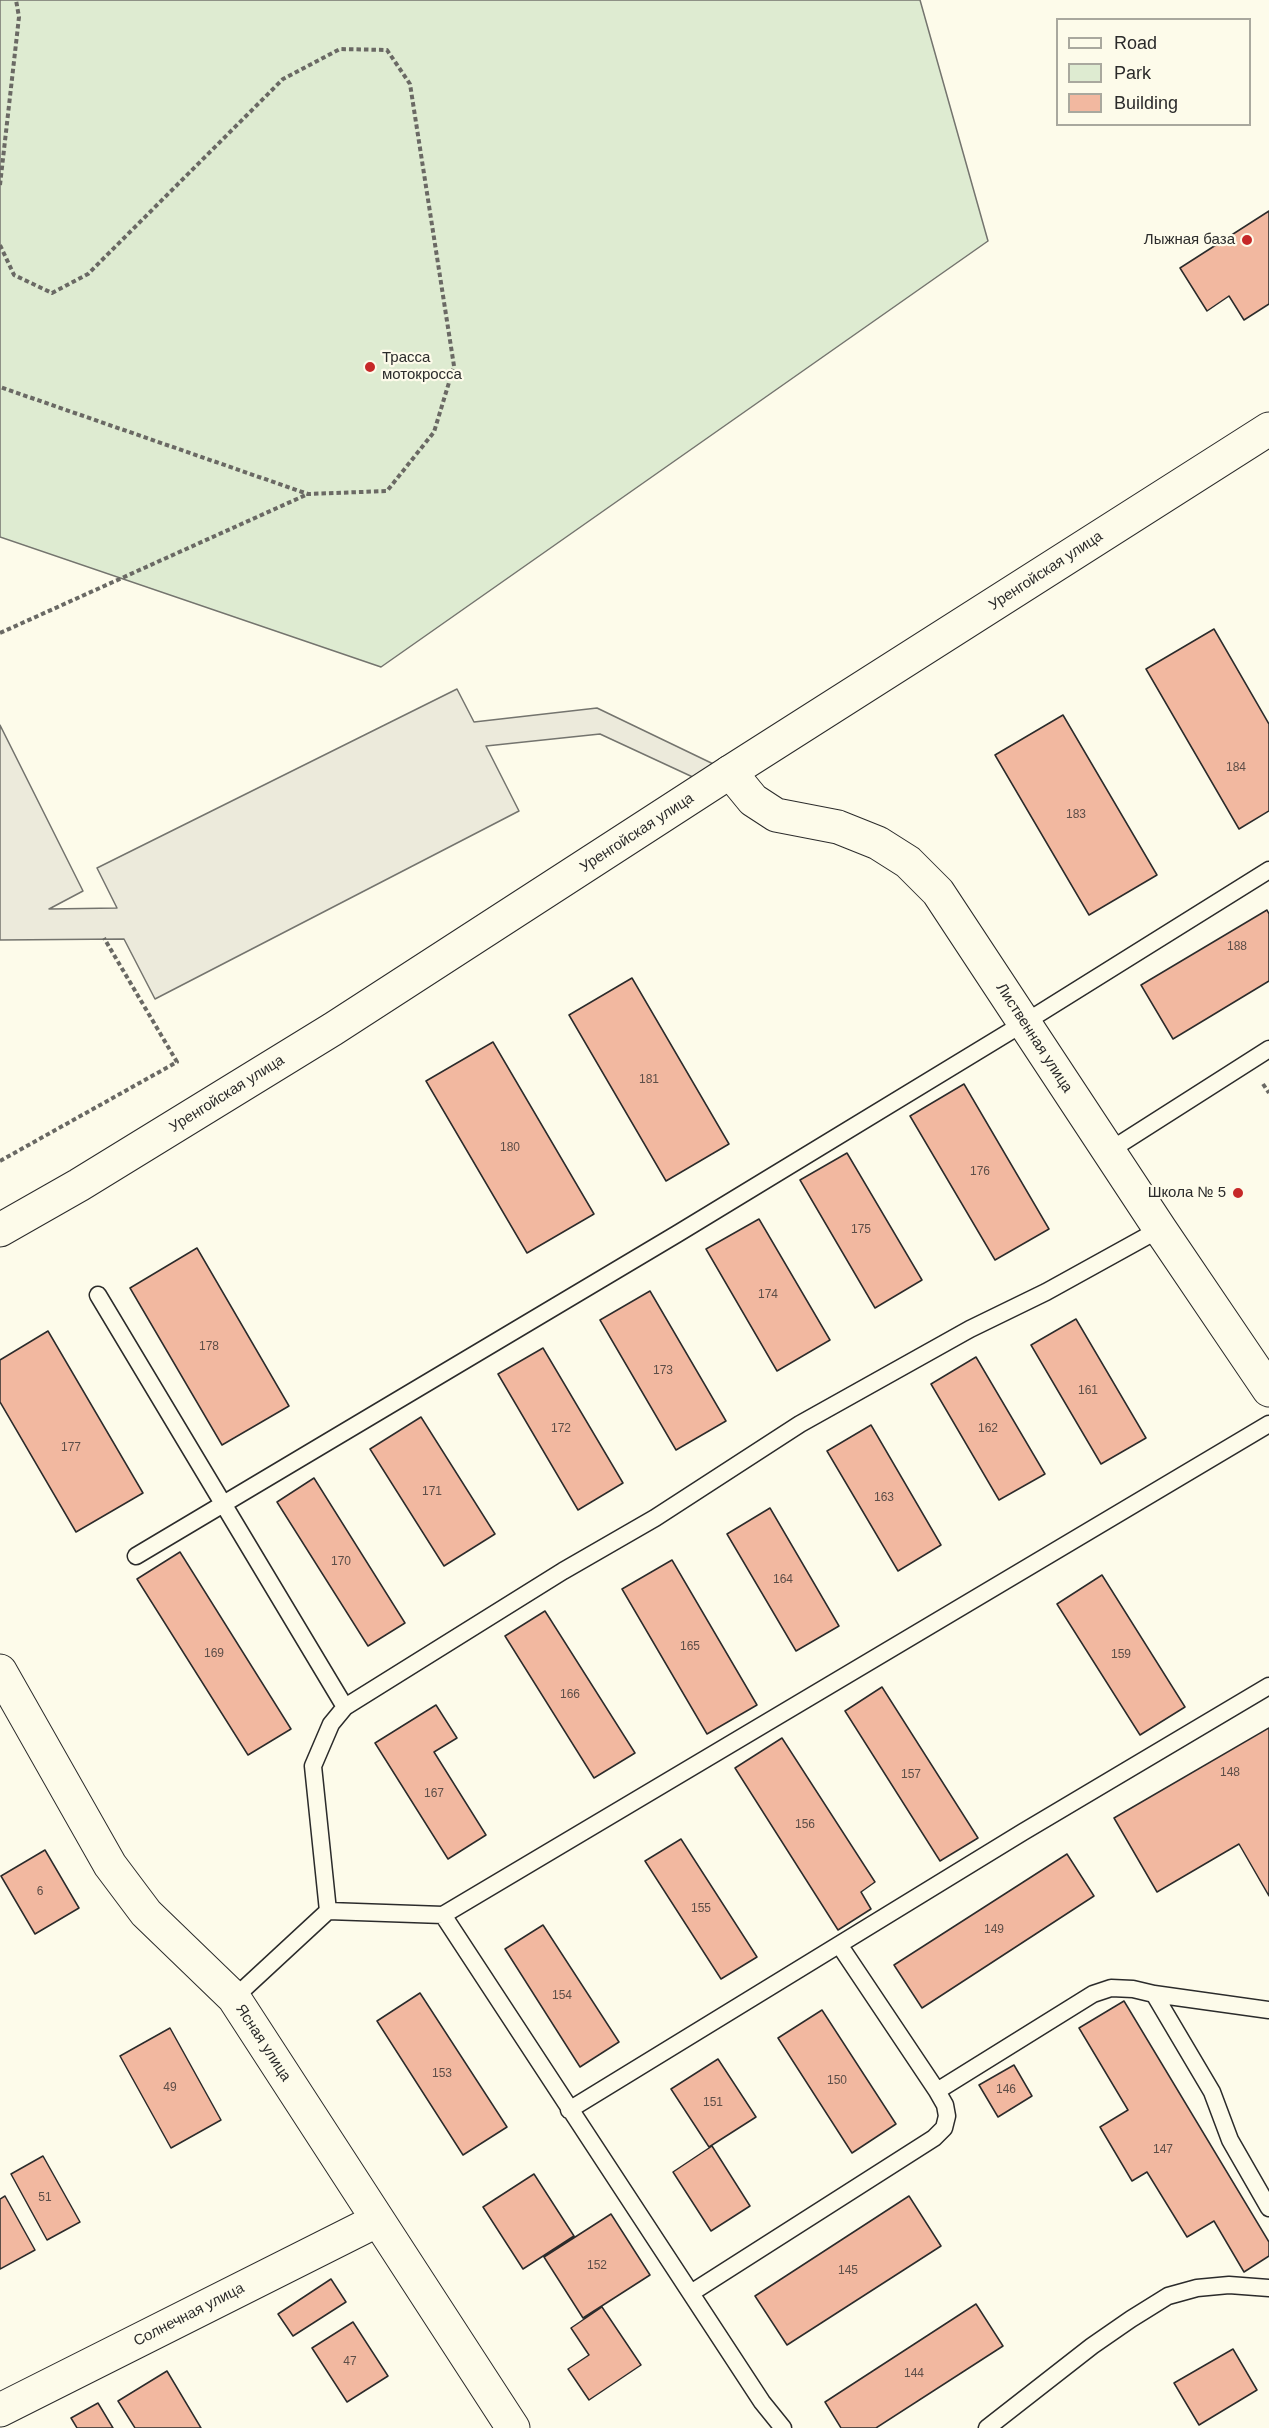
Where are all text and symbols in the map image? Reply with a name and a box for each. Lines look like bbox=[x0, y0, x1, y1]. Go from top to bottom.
legend bbox=[1056, 18, 1251, 126]
text: Road bbox=[1114, 33, 1157, 53]
text: Park bbox=[1114, 63, 1151, 83]
text: Building bbox=[1114, 93, 1178, 113]
place label: Лыжная база bbox=[1144, 231, 1235, 249]
marker: Лыжная база bbox=[1240, 233, 1254, 247]
place label: Трасса мотокросса bbox=[382, 349, 462, 384]
marker: Трасса мотокросса bbox=[363, 360, 377, 374]
street label: Уренгойская улица bbox=[986, 528, 1106, 614]
house number: 184 bbox=[1226, 761, 1246, 775]
street label: Уренгойская улица bbox=[577, 790, 697, 876]
house number: 183 bbox=[1066, 808, 1086, 822]
house number: 188 bbox=[1227, 940, 1247, 954]
street label: Лиственная улица bbox=[992, 980, 1076, 1096]
street label: Уренгойская улица bbox=[166, 1051, 288, 1137]
house number: 181 bbox=[639, 1073, 659, 1087]
house number: 180 bbox=[500, 1141, 520, 1155]
house number: 176 bbox=[970, 1165, 990, 1179]
place label: Школа № 5 bbox=[1148, 1184, 1226, 1202]
marker: Школа № 5 bbox=[1231, 1186, 1245, 1200]
house number: 175 bbox=[851, 1223, 871, 1237]
house number: 174 bbox=[758, 1288, 778, 1302]
house number: 178 bbox=[199, 1340, 219, 1354]
house number: 173 bbox=[653, 1364, 673, 1378]
house number: 161 bbox=[1078, 1384, 1098, 1398]
house number: 172 bbox=[551, 1422, 571, 1436]
house number: 162 bbox=[978, 1422, 998, 1436]
house number: 177 bbox=[61, 1441, 81, 1455]
house number: 171 bbox=[422, 1485, 442, 1499]
house number: 163 bbox=[874, 1491, 894, 1505]
house number: 170 bbox=[331, 1555, 351, 1569]
house number: 164 bbox=[773, 1573, 793, 1587]
house number: 165 bbox=[680, 1640, 700, 1654]
house number: 169 bbox=[204, 1647, 224, 1661]
house number: 159 bbox=[1111, 1648, 1131, 1662]
house number: 166 bbox=[560, 1688, 580, 1702]
house number: 148 bbox=[1220, 1766, 1240, 1780]
house number: 157 bbox=[901, 1768, 921, 1782]
house number: 167 bbox=[424, 1787, 444, 1801]
house number: 156 bbox=[795, 1818, 815, 1832]
house number: 6 bbox=[37, 1885, 43, 1899]
house number: 155 bbox=[691, 1902, 711, 1916]
house number: 149 bbox=[984, 1923, 1004, 1937]
house number: 154 bbox=[552, 1989, 572, 2003]
street label: Ясная улица bbox=[231, 2001, 295, 2085]
house number: 153 bbox=[432, 2067, 452, 2081]
house number: 150 bbox=[827, 2074, 847, 2088]
house number: 49 bbox=[163, 2081, 177, 2095]
house number: 146 bbox=[996, 2083, 1016, 2097]
house number: 151 bbox=[703, 2096, 723, 2110]
house number: 147 bbox=[1153, 2143, 1173, 2157]
house number: 51 bbox=[38, 2191, 52, 2205]
house number: 152 bbox=[587, 2259, 607, 2273]
house number: 145 bbox=[838, 2264, 858, 2278]
street label: Солнечная улица bbox=[131, 2279, 247, 2351]
house number: 47 bbox=[343, 2355, 357, 2369]
house number: 144 bbox=[904, 2367, 924, 2381]

